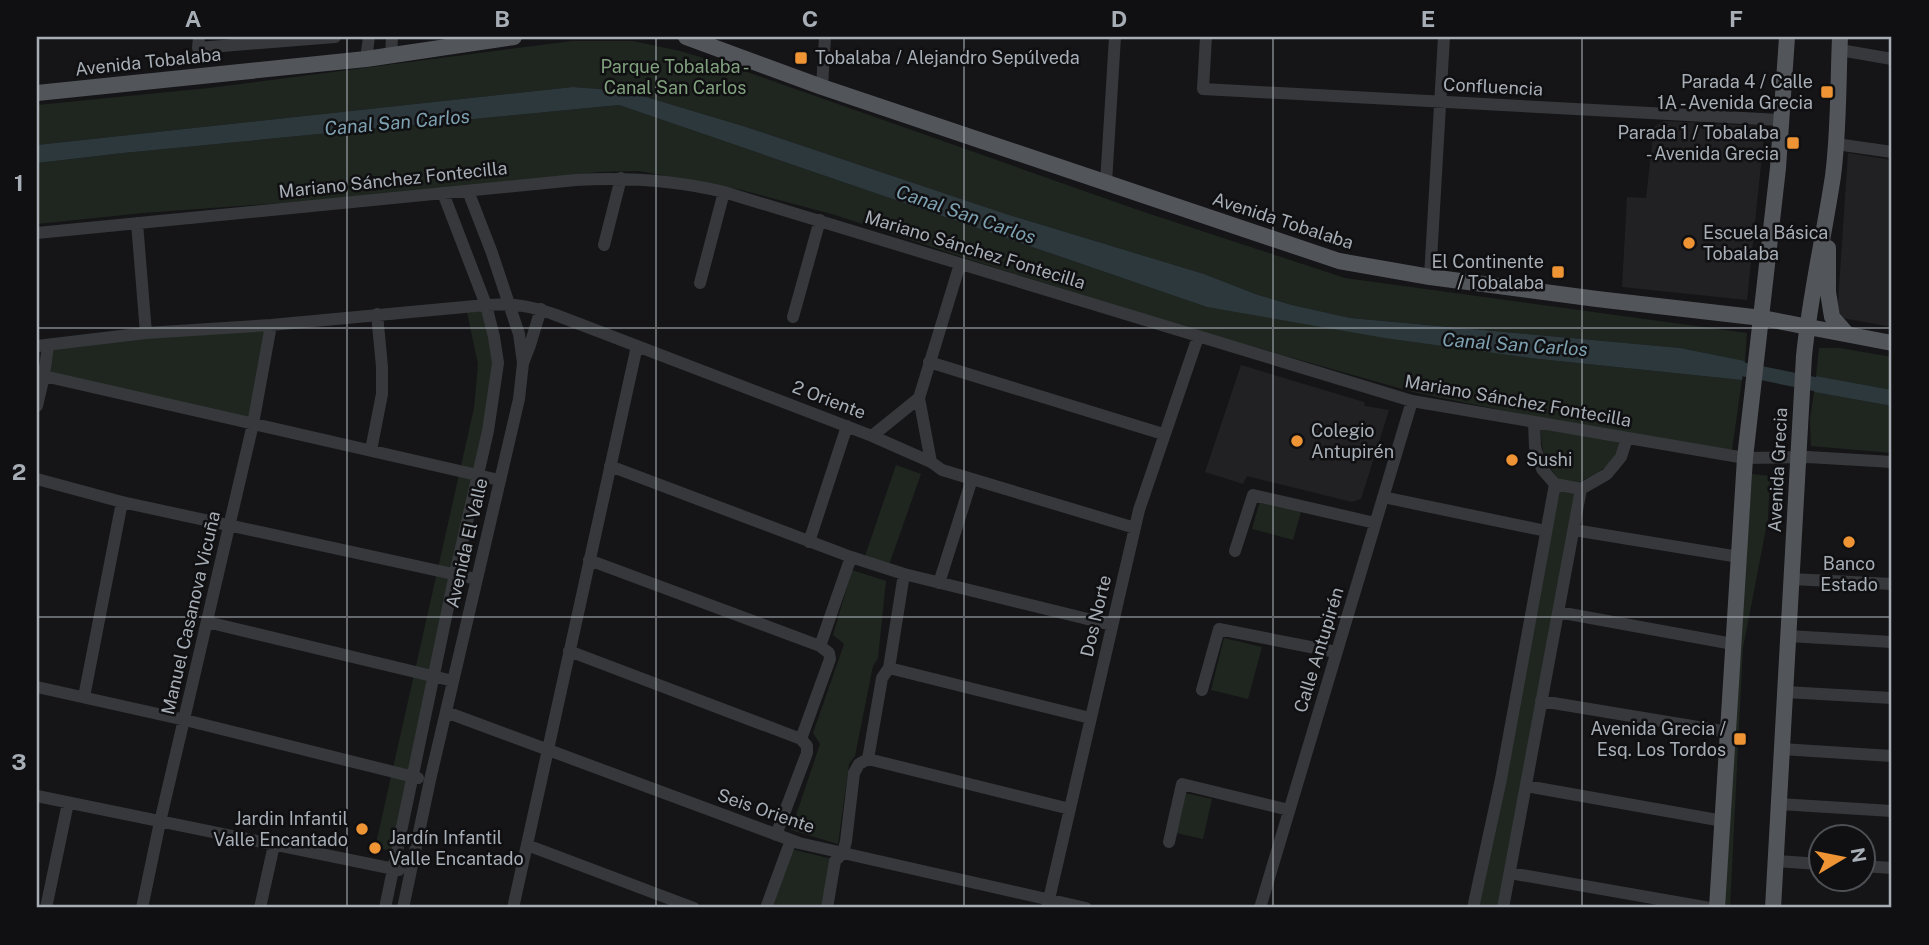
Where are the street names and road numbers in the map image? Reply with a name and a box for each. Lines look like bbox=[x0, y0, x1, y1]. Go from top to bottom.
street label: Avenida Tobalaba bbox=[74, 43, 222, 80]
street label: Confluencia bbox=[1443, 73, 1543, 100]
street label: Mariano Sánchez Fontecilla bbox=[278, 157, 508, 202]
street label: Avenida Tobalaba bbox=[1210, 188, 1356, 253]
street label: Mariano Sánchez Fontecilla bbox=[862, 206, 1088, 293]
street label: Mariano Sánchez Fontecilla bbox=[1403, 370, 1633, 431]
street label: 2 Oriente bbox=[790, 376, 869, 423]
street label: Avenida Grecia bbox=[1764, 407, 1791, 533]
street label: Avenida El Valle bbox=[441, 476, 492, 610]
street label: Manuel Casanova Vicuña bbox=[157, 509, 224, 717]
street label: Dos Norte bbox=[1076, 573, 1115, 659]
street label: Calle Antupirén bbox=[1289, 585, 1348, 715]
street label: Seis Oriente bbox=[715, 784, 818, 837]

